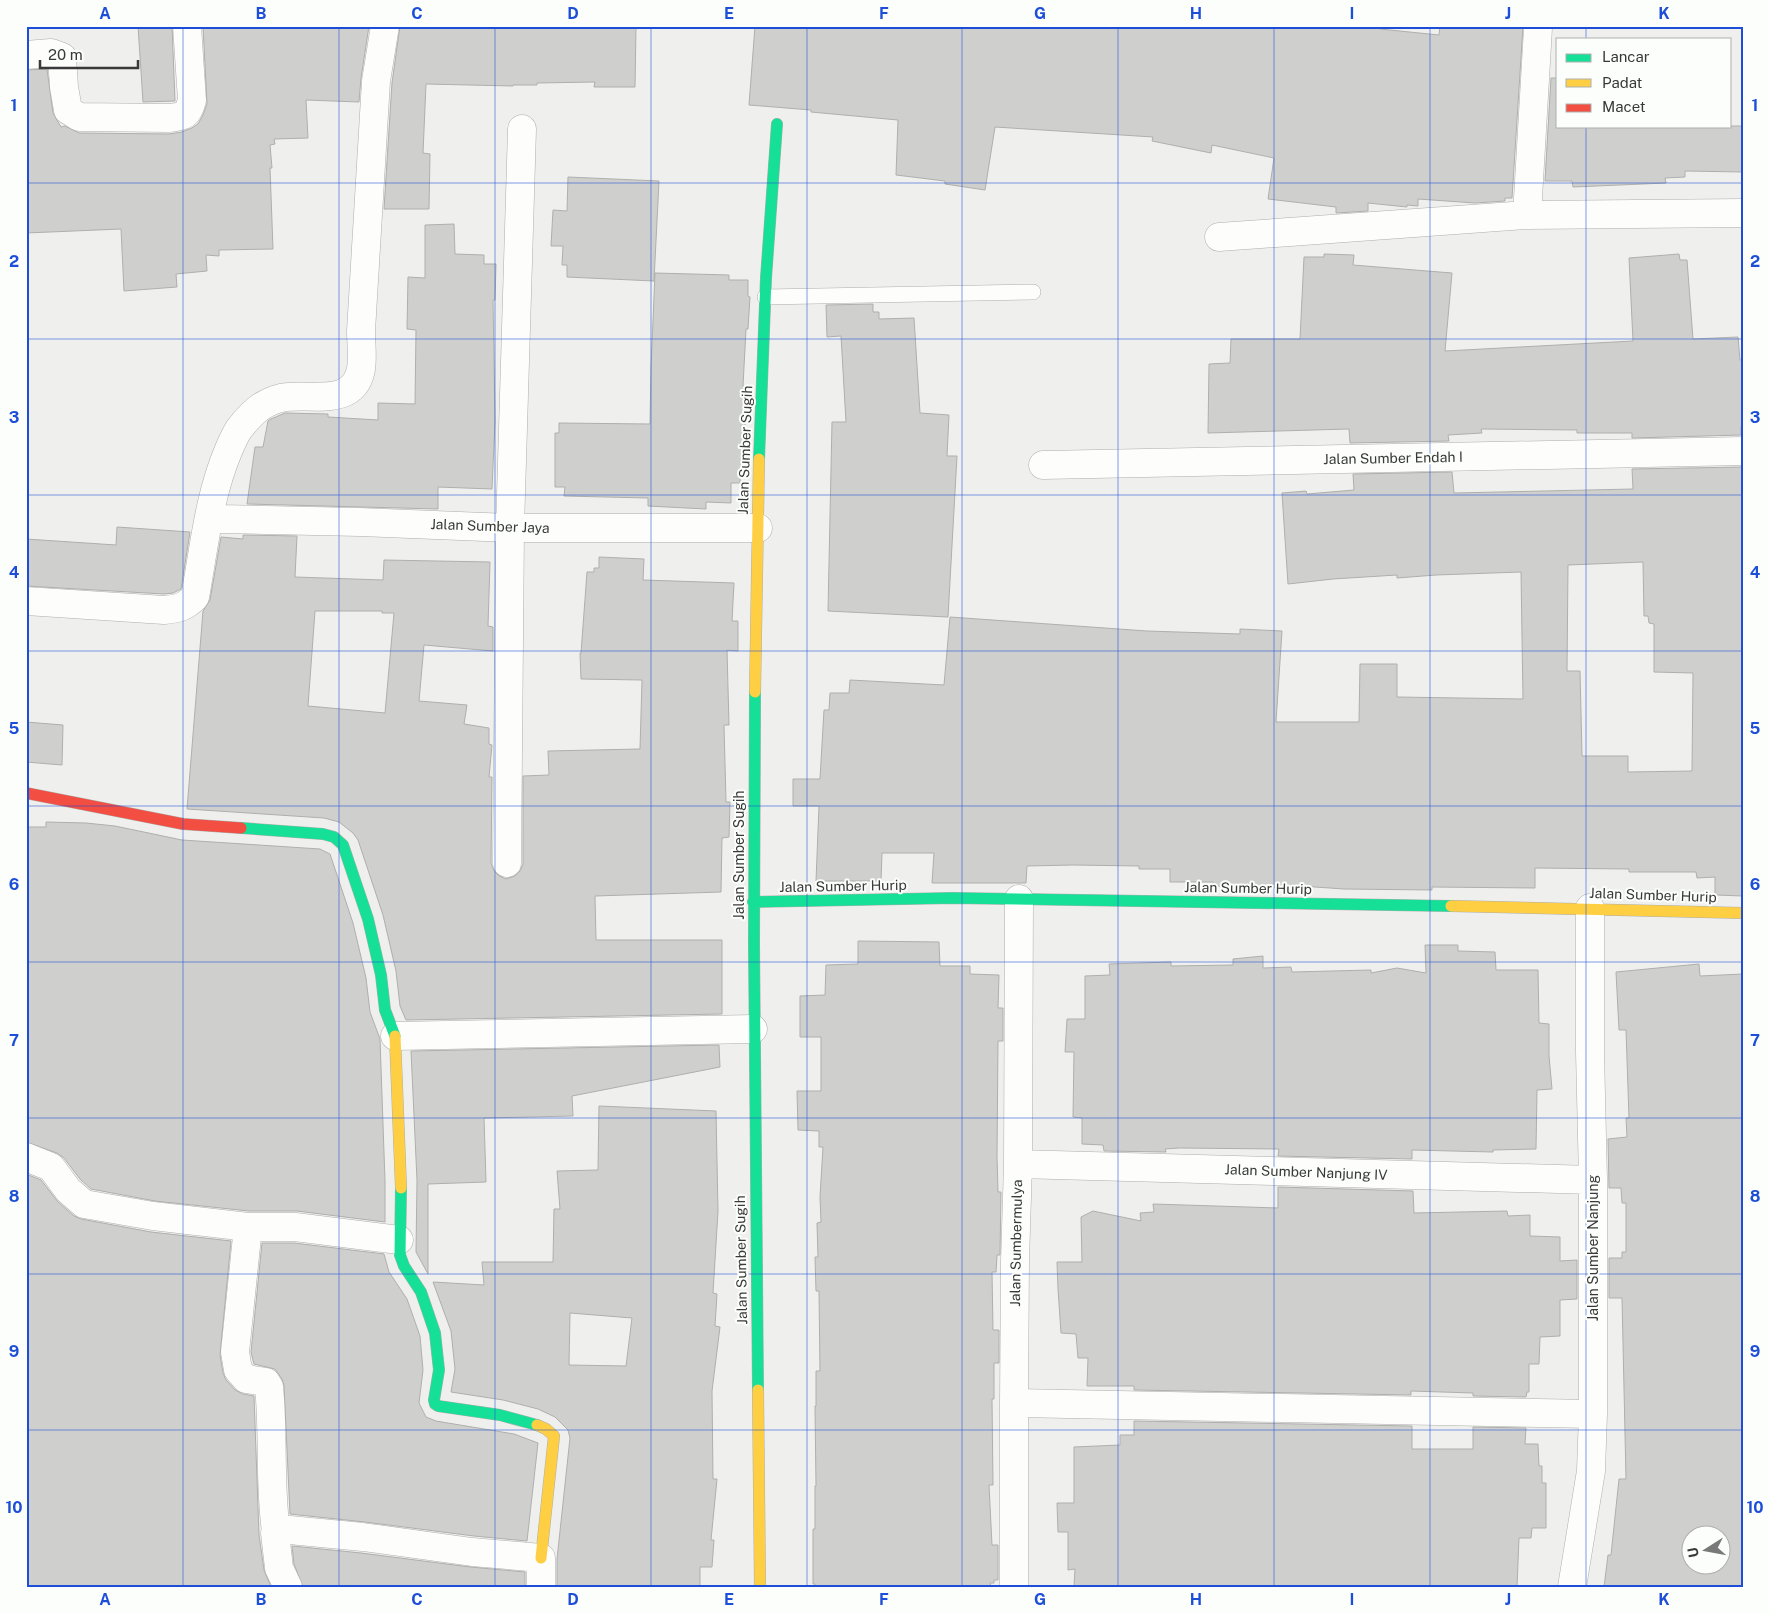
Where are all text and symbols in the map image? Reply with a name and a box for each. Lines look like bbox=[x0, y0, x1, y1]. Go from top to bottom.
text: A bbox=[99, 4, 111, 23]
text: B bbox=[256, 4, 267, 23]
text: C bbox=[411, 4, 423, 23]
text: D bbox=[567, 4, 579, 23]
text: E bbox=[724, 4, 734, 23]
text: F bbox=[879, 4, 889, 23]
text: G bbox=[1034, 4, 1046, 23]
text: H bbox=[1190, 4, 1202, 23]
text: I bbox=[1350, 4, 1354, 23]
text: J bbox=[1505, 4, 1511, 23]
text: K bbox=[1658, 4, 1670, 23]
scale bar bbox=[40, 38, 138, 70]
legend bbox=[1556, 38, 1732, 128]
text: 20 m bbox=[48, 46, 83, 63]
text: Lancar bbox=[1602, 48, 1650, 65]
text: Padat bbox=[1602, 74, 1643, 91]
text: 1 bbox=[11, 96, 17, 115]
text: 1 bbox=[1752, 96, 1758, 115]
text: Macet bbox=[1602, 98, 1646, 115]
text: 2 bbox=[9, 252, 19, 271]
text: 2 bbox=[1750, 252, 1760, 271]
street label: Jalan Sumber Sugih bbox=[735, 385, 755, 515]
text: 3 bbox=[9, 408, 19, 427]
text: 3 bbox=[1750, 408, 1760, 427]
street label: Jalan Sumber Endah I bbox=[1323, 449, 1463, 467]
street label: Jalan Sumber Jaya bbox=[430, 516, 550, 536]
text: 4 bbox=[9, 563, 20, 582]
text: 4 bbox=[1750, 563, 1761, 582]
text: 5 bbox=[9, 719, 20, 738]
text: 5 bbox=[1750, 719, 1761, 738]
street label: Jalan Sumber Sugih bbox=[731, 790, 747, 920]
text: 6 bbox=[9, 875, 19, 894]
text: 6 bbox=[1750, 875, 1760, 894]
street label: Jalan Sumber Hurip bbox=[779, 877, 907, 895]
street label: Jalan Sumber Hurip bbox=[1184, 879, 1312, 897]
street label: Jalan Sumber Hurip bbox=[1589, 885, 1717, 905]
text: 7 bbox=[9, 1031, 19, 1050]
text: 7 bbox=[1750, 1031, 1760, 1050]
street label: Jalan Sumber Nanjung IV bbox=[1224, 1161, 1388, 1183]
street label: Jalan Sumber Nanjung bbox=[1585, 1174, 1601, 1321]
street label: Jalan Sumbermulya bbox=[1007, 1179, 1025, 1307]
text: 8 bbox=[9, 1187, 20, 1206]
text: 8 bbox=[1750, 1187, 1761, 1206]
street label: Jalan Sumber Sugih bbox=[732, 1195, 750, 1325]
text: 9 bbox=[9, 1342, 19, 1361]
text: 9 bbox=[1750, 1342, 1760, 1361]
text: 10 bbox=[5, 1498, 23, 1517]
text: 10 bbox=[1746, 1498, 1764, 1517]
north arrow bbox=[1682, 1526, 1732, 1576]
text: U bbox=[1684, 1546, 1702, 1559]
text: A bbox=[99, 1590, 111, 1609]
text: B bbox=[256, 1590, 267, 1609]
text: C bbox=[411, 1590, 423, 1609]
text: D bbox=[567, 1590, 579, 1609]
text: E bbox=[724, 1590, 734, 1609]
text: F bbox=[879, 1590, 889, 1609]
text: G bbox=[1034, 1590, 1046, 1609]
text: H bbox=[1190, 1590, 1202, 1609]
text: I bbox=[1350, 1590, 1354, 1609]
text: J bbox=[1505, 1590, 1511, 1609]
text: K bbox=[1658, 1590, 1670, 1609]

